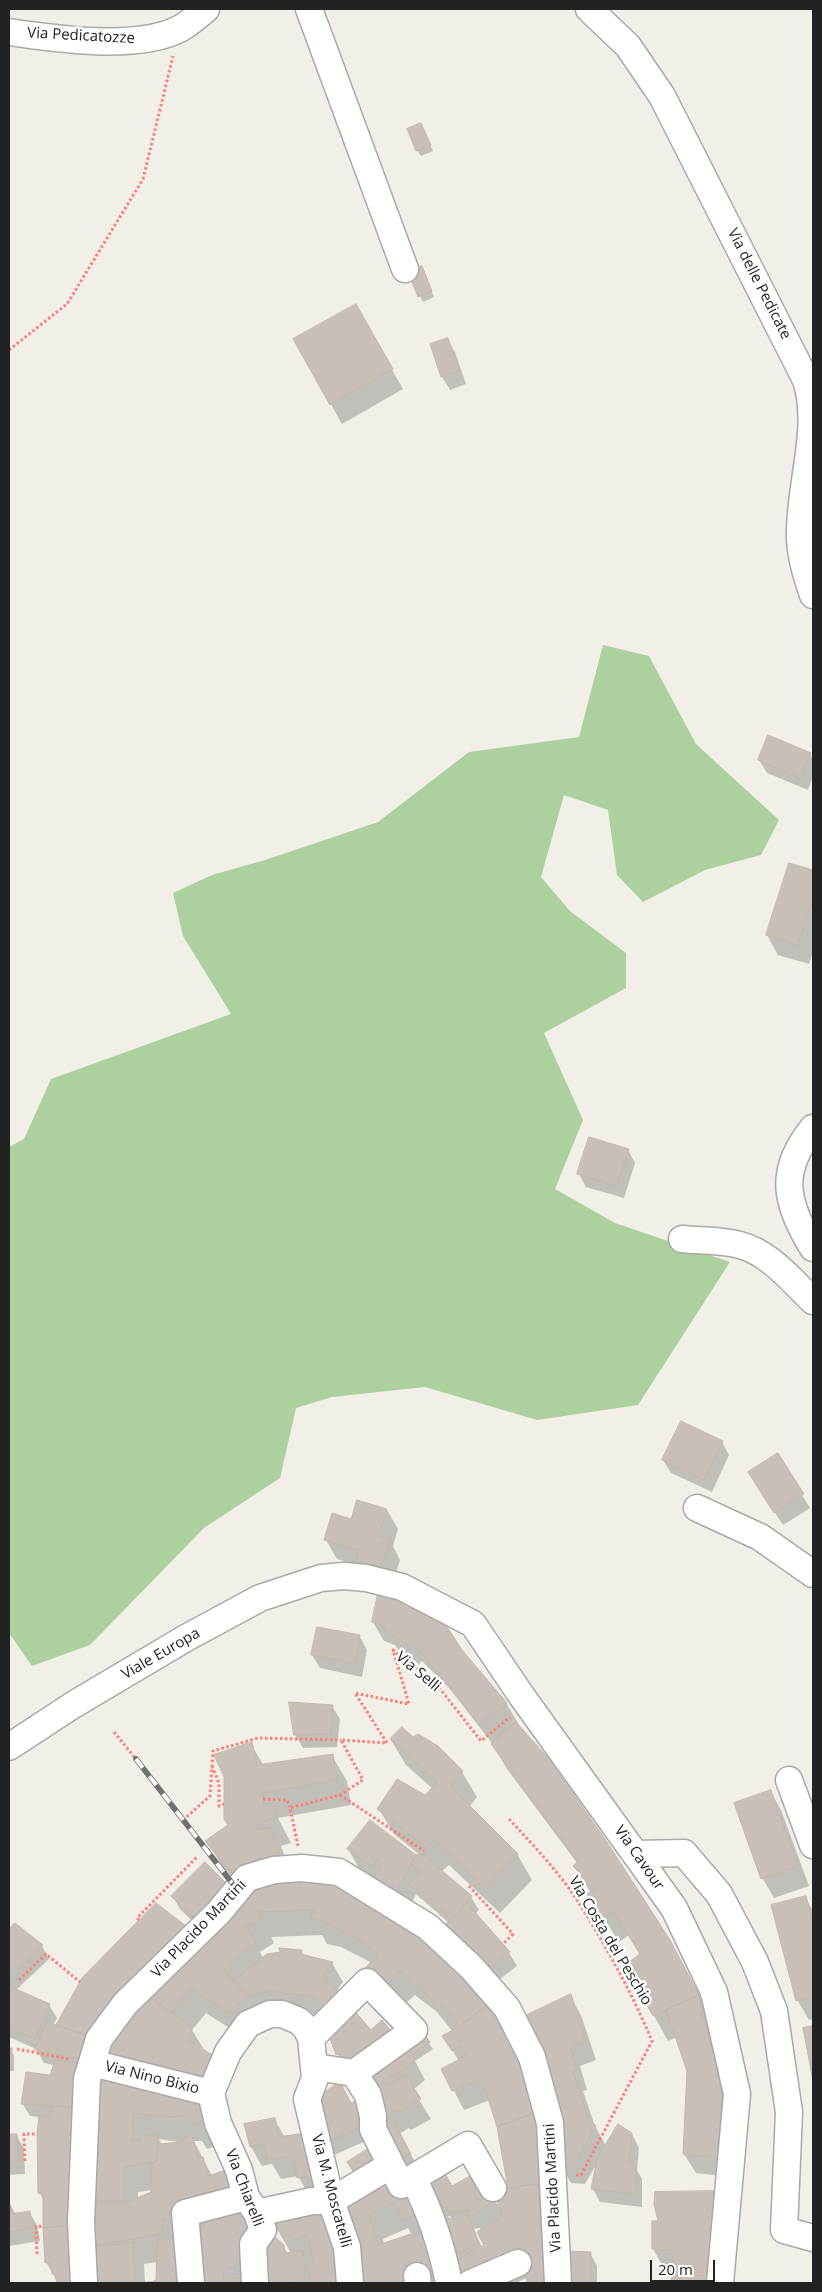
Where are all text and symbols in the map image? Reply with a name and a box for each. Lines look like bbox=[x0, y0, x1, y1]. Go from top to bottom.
street label: Via Pedicatozze bbox=[27, 24, 135, 48]
street label: Via delle Pedicate bbox=[723, 225, 795, 343]
street label: Viale Europa bbox=[119, 1624, 203, 1684]
street label: Via Selli bbox=[392, 1648, 444, 1696]
street label: Via Cavour bbox=[610, 1822, 668, 1894]
street label: Via Costa del Peschio bbox=[564, 1873, 656, 2009]
street label: Via Placido Martini bbox=[148, 1876, 250, 1982]
street label: Via Nino Bixio bbox=[103, 2058, 201, 2098]
street label: Via Placido Martini bbox=[541, 2123, 565, 2253]
street label: Via M. Moscatelli bbox=[307, 2132, 355, 2250]
street label: Via Chiarelli bbox=[221, 2147, 267, 2229]
scale bar bbox=[652, 2250, 717, 2282]
text: 20 m bbox=[658, 2259, 693, 2279]

